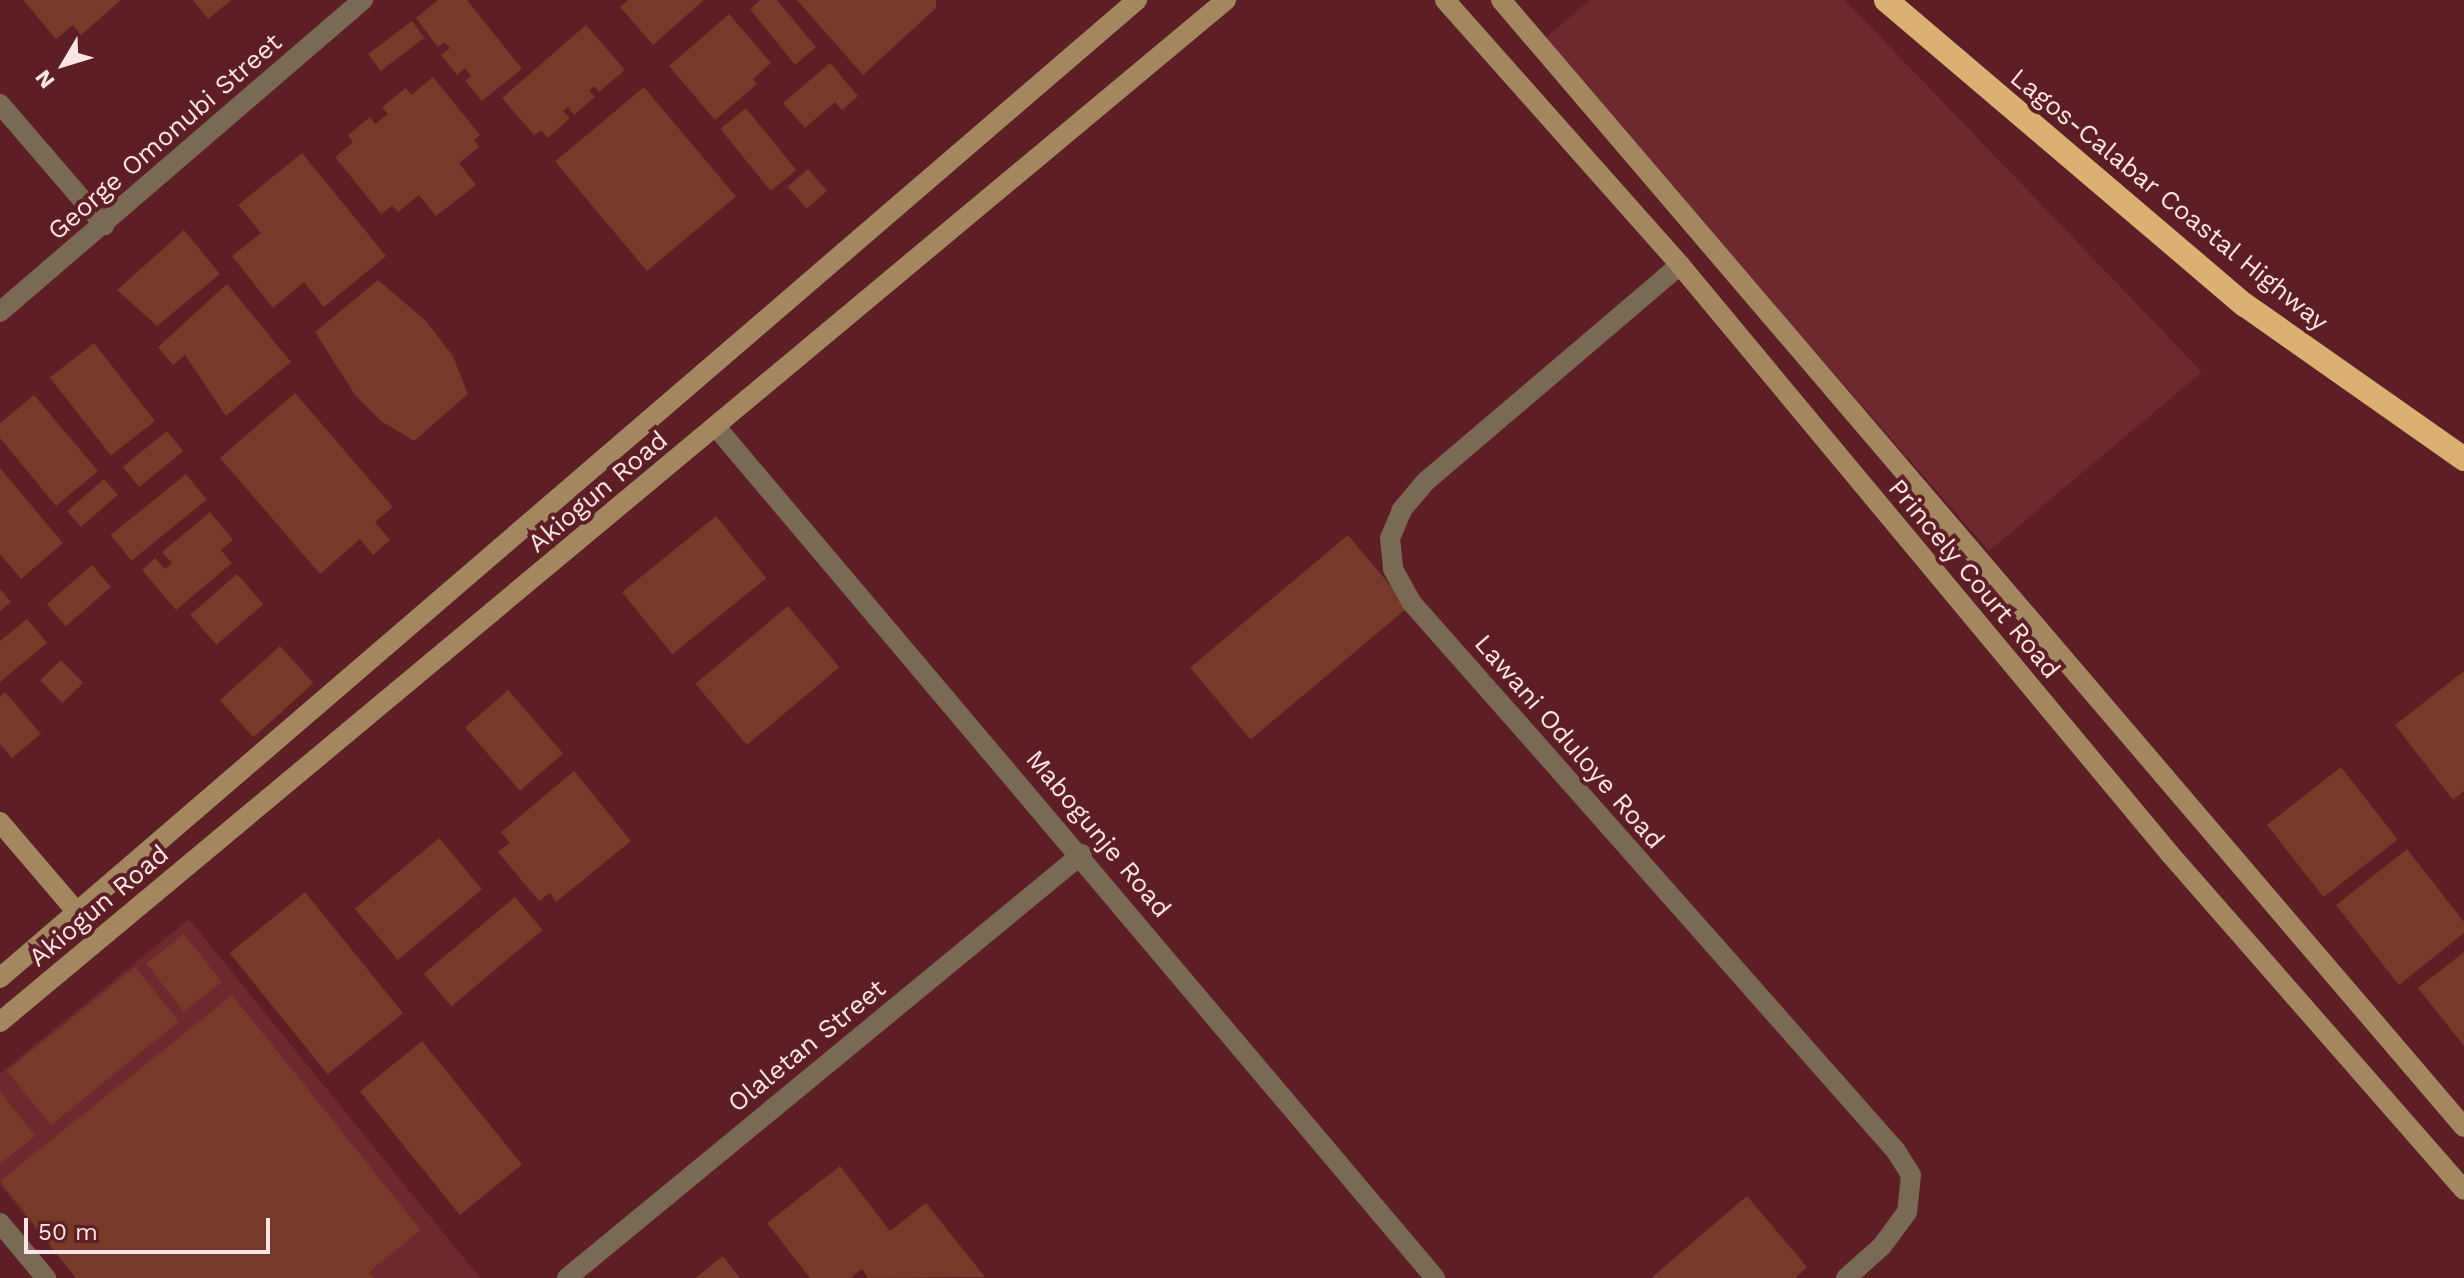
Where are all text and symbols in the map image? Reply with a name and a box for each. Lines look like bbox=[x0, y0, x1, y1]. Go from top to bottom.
north arrow bbox=[24, 24, 104, 104]
street label: George Omonubi Street bbox=[42, 27, 288, 247]
street label: Lagos-Calabar Coastal Highway bbox=[2003, 62, 2335, 338]
text: N bbox=[30, 65, 60, 93]
street label: Akiogun Road bbox=[522, 425, 674, 559]
street label: Princely Court Road bbox=[1881, 473, 2067, 685]
street label: Lawani Oduloye Road bbox=[1467, 628, 1671, 856]
street label: Mabogunje Road bbox=[1019, 744, 1177, 924]
street label: Akiogun Road bbox=[23, 839, 175, 973]
street label: Olaletan Street bbox=[722, 973, 892, 1119]
scale bar bbox=[28, 1202, 274, 1252]
text: 50 m bbox=[38, 1218, 98, 1246]

